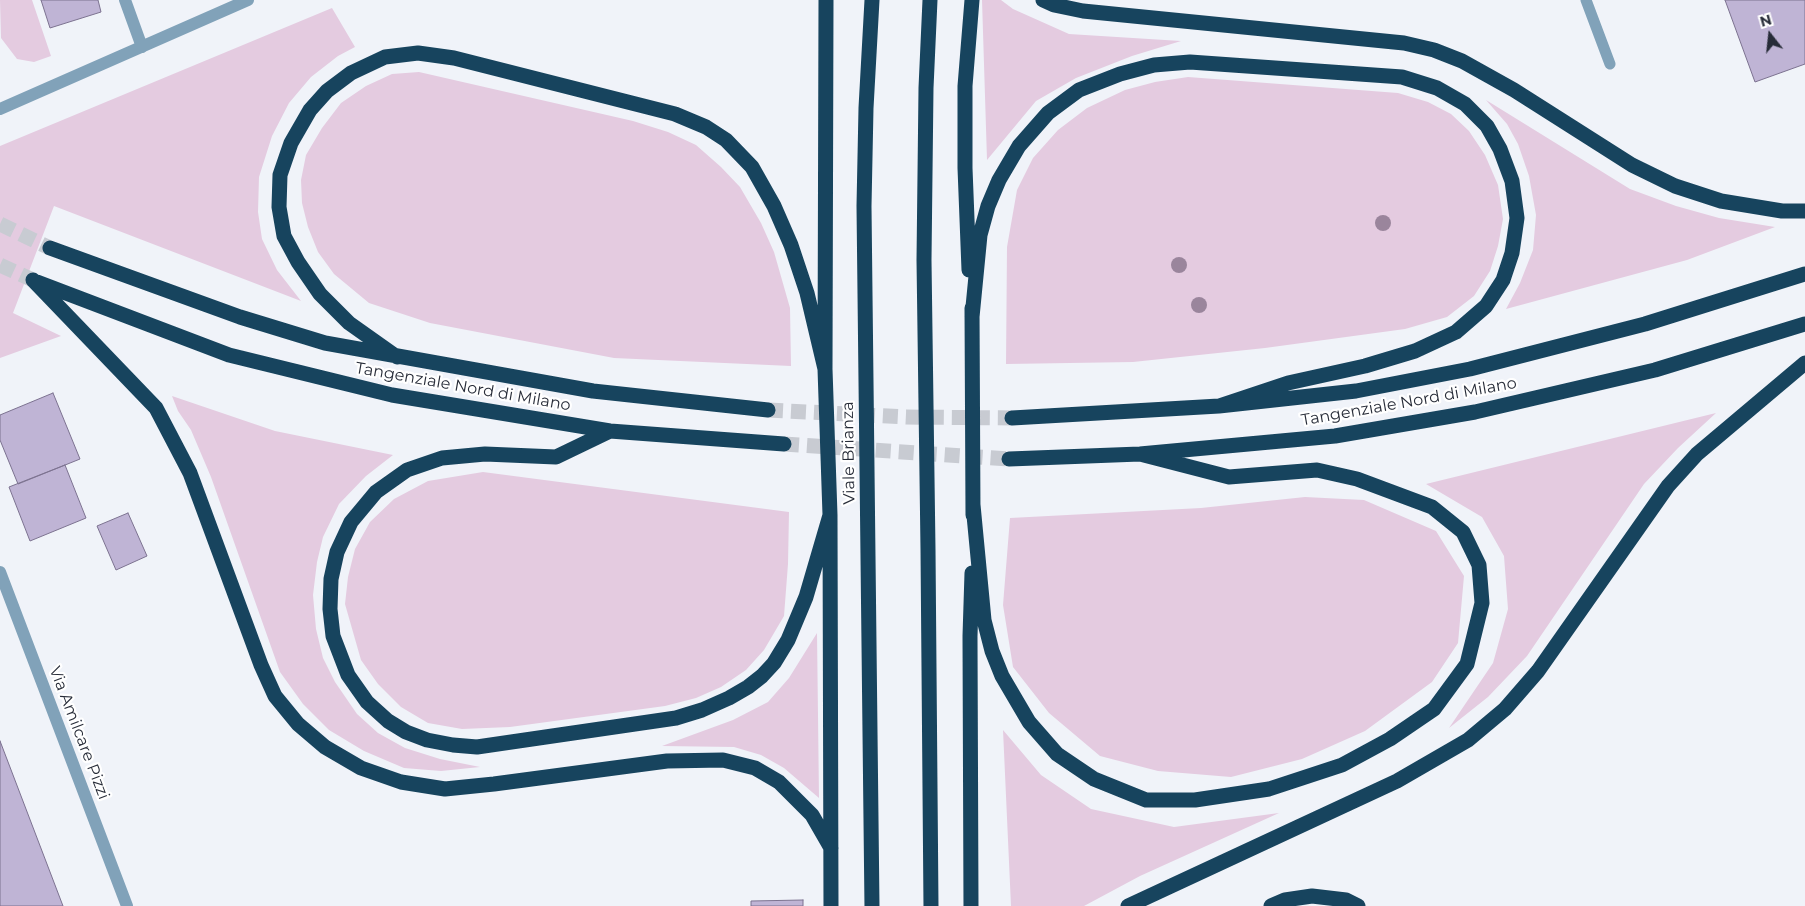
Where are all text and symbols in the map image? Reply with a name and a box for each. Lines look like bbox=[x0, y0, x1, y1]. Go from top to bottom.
north arrow bbox=[1745, 10, 1795, 60]
text: N bbox=[1758, 10, 1774, 31]
street label: Tangenziale Nord di Milano bbox=[354, 359, 572, 415]
street label: Tangenziale Nord di Milano bbox=[1300, 374, 1518, 430]
street label: Viale Brianza bbox=[838, 401, 860, 505]
street label: Via Amilcare Pizzi bbox=[45, 664, 113, 802]

